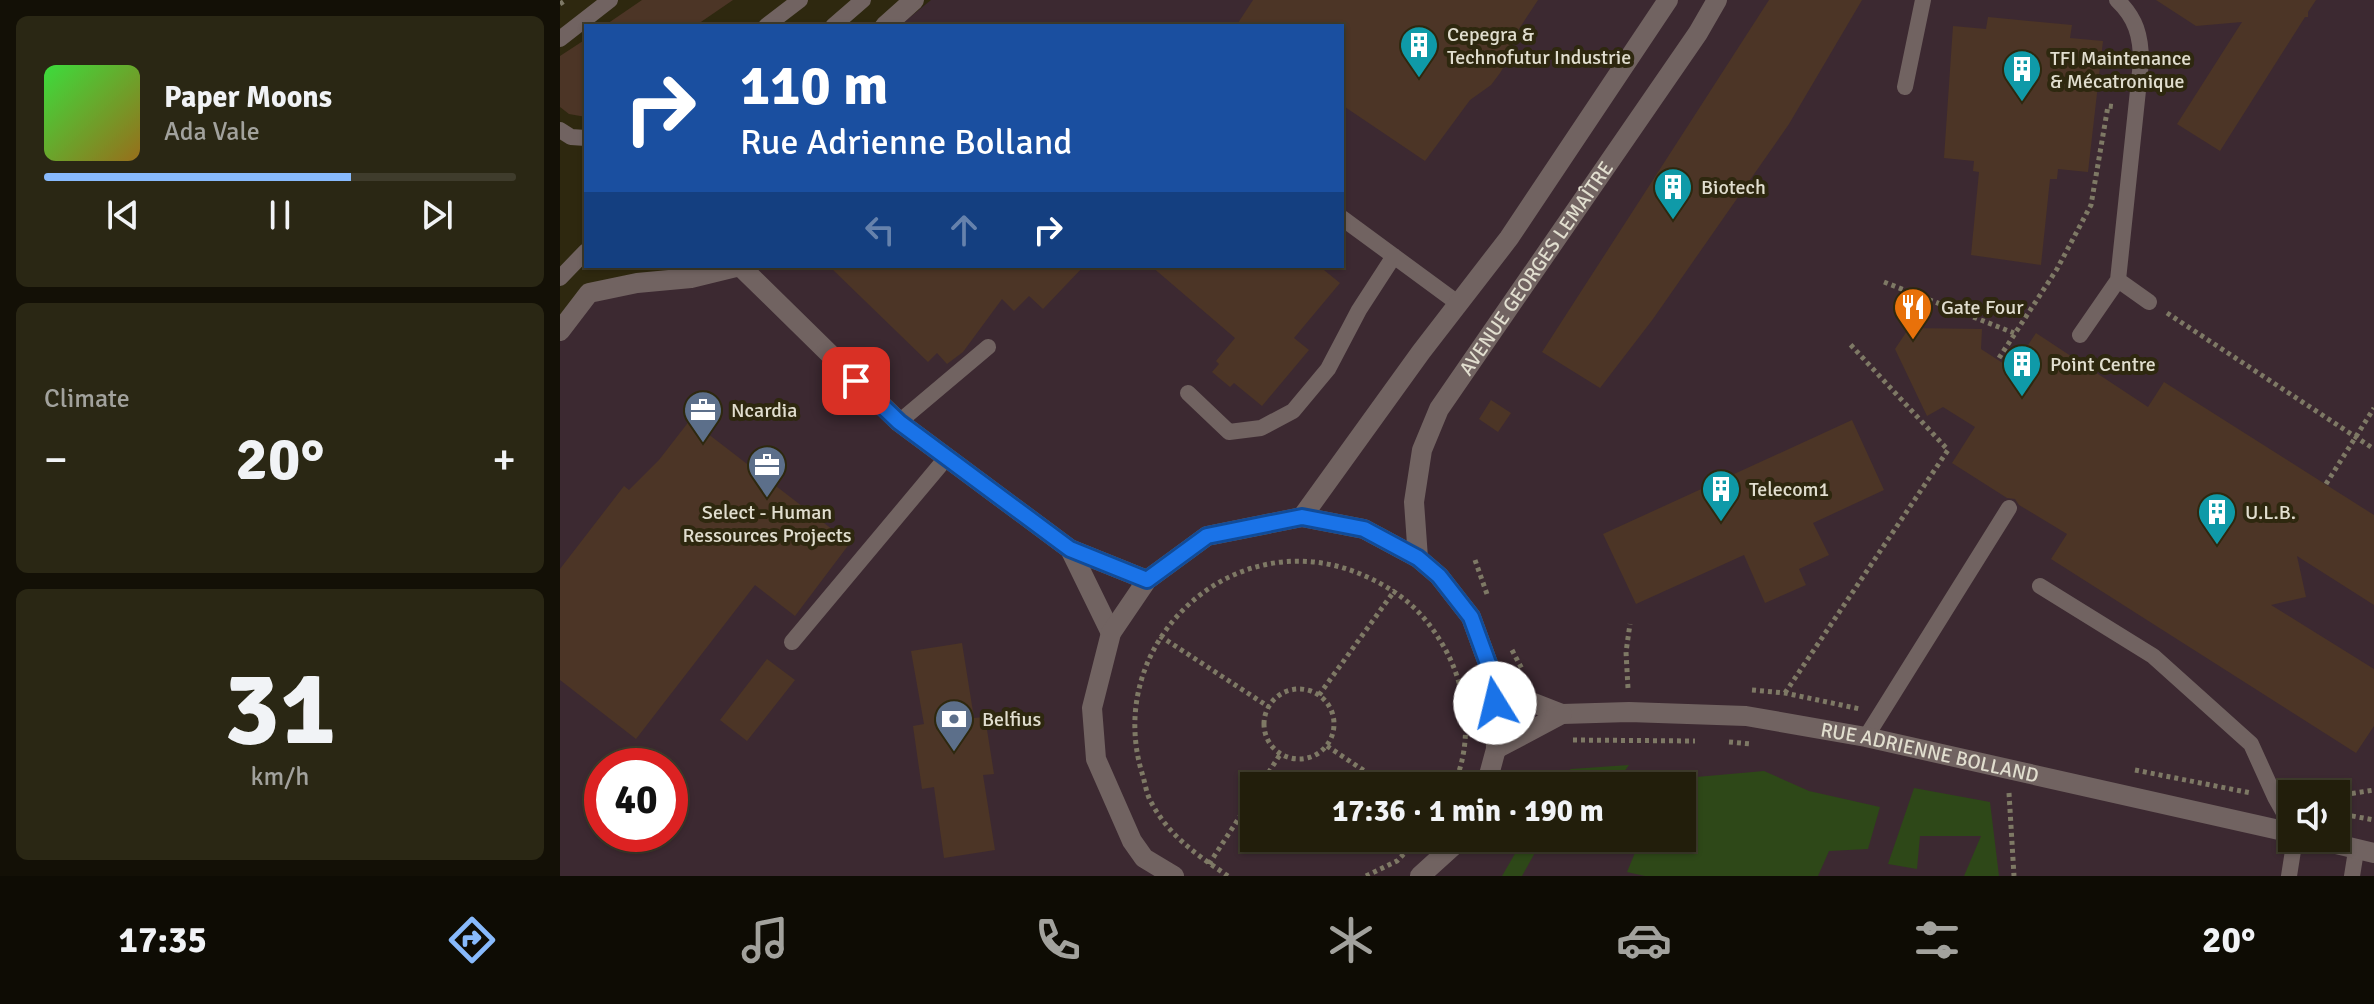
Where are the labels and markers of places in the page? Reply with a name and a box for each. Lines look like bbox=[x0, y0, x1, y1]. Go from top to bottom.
place label: Cepegra & Technofutur Industrie bbox=[1447, 22, 1631, 70]
building icon: Cepegra & Technofutur Industrie bbox=[1398, 24, 1440, 79]
place label: TFI Maintenance & Mécatronique bbox=[2050, 46, 2191, 94]
building icon: TFI Maintenance & Mécatronique bbox=[2001, 48, 2043, 103]
building icon: Biotech bbox=[1652, 166, 1694, 221]
place label: Biotech bbox=[1701, 175, 1766, 200]
restaurant icon: Gate Four bbox=[1892, 286, 1934, 341]
place label: Gate Four bbox=[1941, 295, 2024, 320]
building icon: Point Centre bbox=[2001, 343, 2043, 398]
pin bbox=[822, 347, 890, 415]
place label: Point Centre bbox=[2050, 352, 2156, 377]
office icon: Ncardia bbox=[682, 389, 724, 444]
place label: Ncardia bbox=[731, 398, 797, 423]
office icon: Select - Human Ressources Projects bbox=[746, 444, 788, 499]
building icon: Telecom1 bbox=[1700, 468, 1742, 523]
place label: Telecom1 bbox=[1749, 477, 1829, 502]
building icon: U.L.B. bbox=[2196, 491, 2238, 546]
place label: Select - Human Ressources Projects bbox=[682, 500, 852, 548]
place label: U.L.B. bbox=[2245, 500, 2296, 525]
bank icon: Belfius bbox=[933, 698, 975, 753]
place label: Belfius bbox=[982, 707, 1041, 732]

